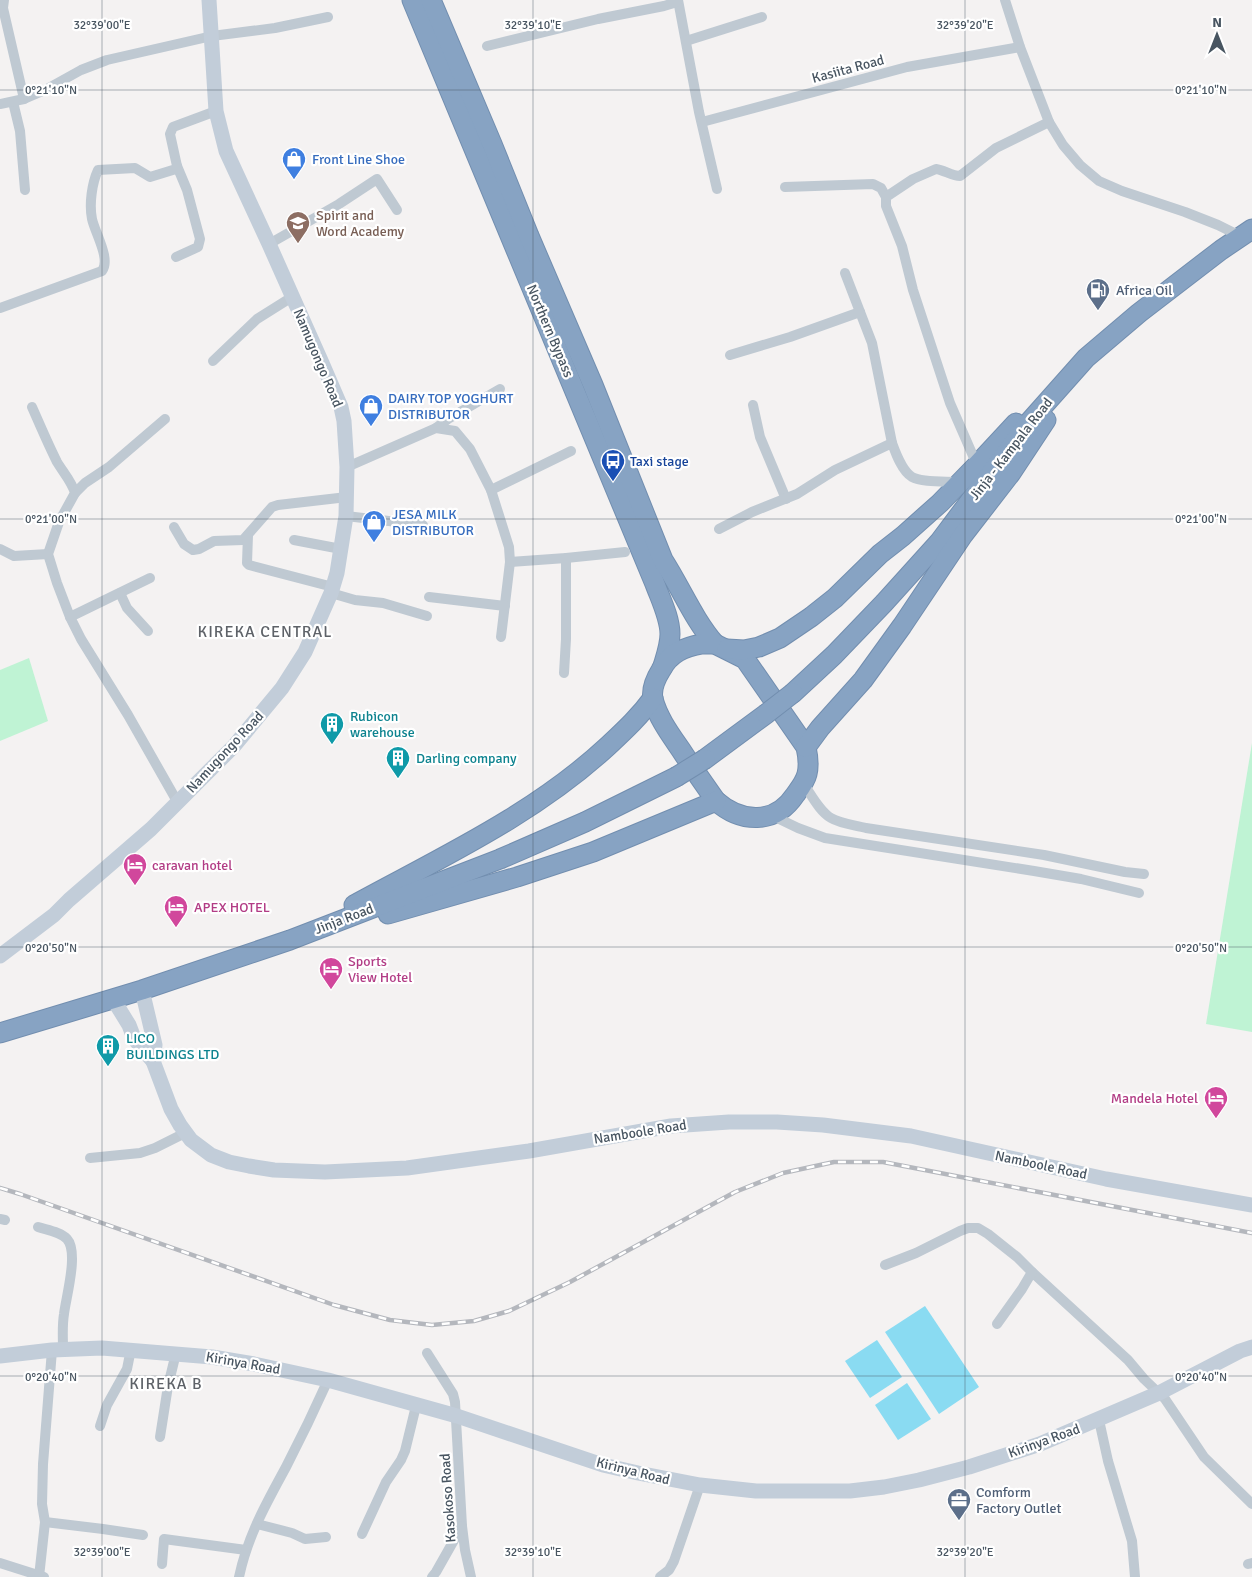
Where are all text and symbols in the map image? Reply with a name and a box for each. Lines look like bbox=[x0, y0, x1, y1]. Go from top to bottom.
north arrow bbox=[1192, 10, 1242, 60]
text: N bbox=[1212, 14, 1222, 31]
text: 32°39'00"E bbox=[73, 18, 131, 33]
text: 32°39'10"E bbox=[504, 18, 562, 33]
text: 32°39'20"E bbox=[936, 18, 994, 33]
street label: Kasiita Road bbox=[810, 51, 886, 87]
text: 0°21'10"N bbox=[25, 83, 77, 98]
text: 0°21'10"N bbox=[1175, 83, 1227, 98]
shop icon: Front Line Shoe bbox=[281, 146, 307, 180]
place label: Front Line Shoe bbox=[312, 151, 405, 168]
place label: Spirit and Word Academy bbox=[316, 207, 405, 240]
school or university icon: Spirit and Word Academy bbox=[285, 210, 311, 244]
fuel station icon: Africa Oil bbox=[1085, 277, 1111, 311]
street label: Northern Bypass bbox=[523, 282, 577, 380]
place label: Africa Oil bbox=[1116, 282, 1172, 299]
street label: Namugongo Road bbox=[290, 306, 346, 410]
place label: DAIRY TOP YOGHURT DISTRIBUTOR bbox=[388, 390, 514, 423]
shop icon: DAIRY TOP YOGHURT DISTRIBUTOR bbox=[358, 393, 384, 427]
street label: Jinja - Kampala Road bbox=[966, 394, 1056, 504]
bus stop icon: Taxi stage bbox=[600, 448, 626, 482]
place label: Taxi stage bbox=[630, 453, 689, 470]
place label: JESA MILK DISTRIBUTOR bbox=[392, 506, 474, 539]
shop icon: JESA MILK DISTRIBUTOR bbox=[361, 509, 387, 543]
text: 0°21'00"N bbox=[25, 512, 77, 527]
text: 0°21'00"N bbox=[1175, 512, 1227, 527]
district label: KIREKA CENTRAL bbox=[198, 622, 332, 642]
street label: Namugongo Road bbox=[183, 708, 267, 796]
place label: Rubicon warehouse bbox=[350, 708, 415, 741]
building icon: Rubicon warehouse bbox=[319, 711, 345, 745]
building icon: Darling company bbox=[385, 745, 411, 779]
place label: Darling company bbox=[416, 750, 517, 767]
hotel icon: caravan hotel bbox=[122, 852, 148, 886]
place label: caravan hotel bbox=[152, 857, 232, 874]
hotel icon: APEX HOTEL bbox=[163, 894, 189, 928]
place label: APEX HOTEL bbox=[194, 899, 270, 916]
street label: Jinja Road bbox=[312, 900, 376, 938]
text: 0°20'50"N bbox=[25, 941, 77, 956]
text: 0°20'50"N bbox=[1175, 941, 1227, 956]
place label: Sports View Hotel bbox=[348, 953, 412, 986]
hotel icon: Sports View Hotel bbox=[318, 956, 344, 990]
place label: LICO BUILDINGS LTD bbox=[126, 1030, 219, 1063]
building icon: LICO BUILDINGS LTD bbox=[95, 1033, 121, 1067]
hotel icon: Mandela Hotel bbox=[1203, 1085, 1229, 1119]
place label: Mandela Hotel bbox=[1111, 1090, 1198, 1107]
street label: Namboole Road bbox=[592, 1116, 688, 1148]
street label: Namboole Road bbox=[993, 1147, 1089, 1183]
street label: Kirinya Road bbox=[204, 1348, 282, 1378]
text: 0°20'40"N bbox=[25, 1370, 77, 1385]
text: 0°20'40"N bbox=[1175, 1370, 1227, 1385]
district label: KIREKA B bbox=[129, 1374, 203, 1394]
street label: Kirinya Road bbox=[1006, 1420, 1082, 1462]
street label: Kasokoso Road bbox=[436, 1453, 460, 1543]
street label: Kirinya Road bbox=[594, 1454, 672, 1488]
place label: Comform Factory Outlet bbox=[976, 1484, 1061, 1517]
office icon: Comform Factory Outlet bbox=[946, 1487, 972, 1521]
text: 32°39'00"E bbox=[73, 1545, 131, 1560]
text: 32°39'10"E bbox=[504, 1545, 562, 1560]
text: 32°39'20"E bbox=[936, 1545, 994, 1560]

